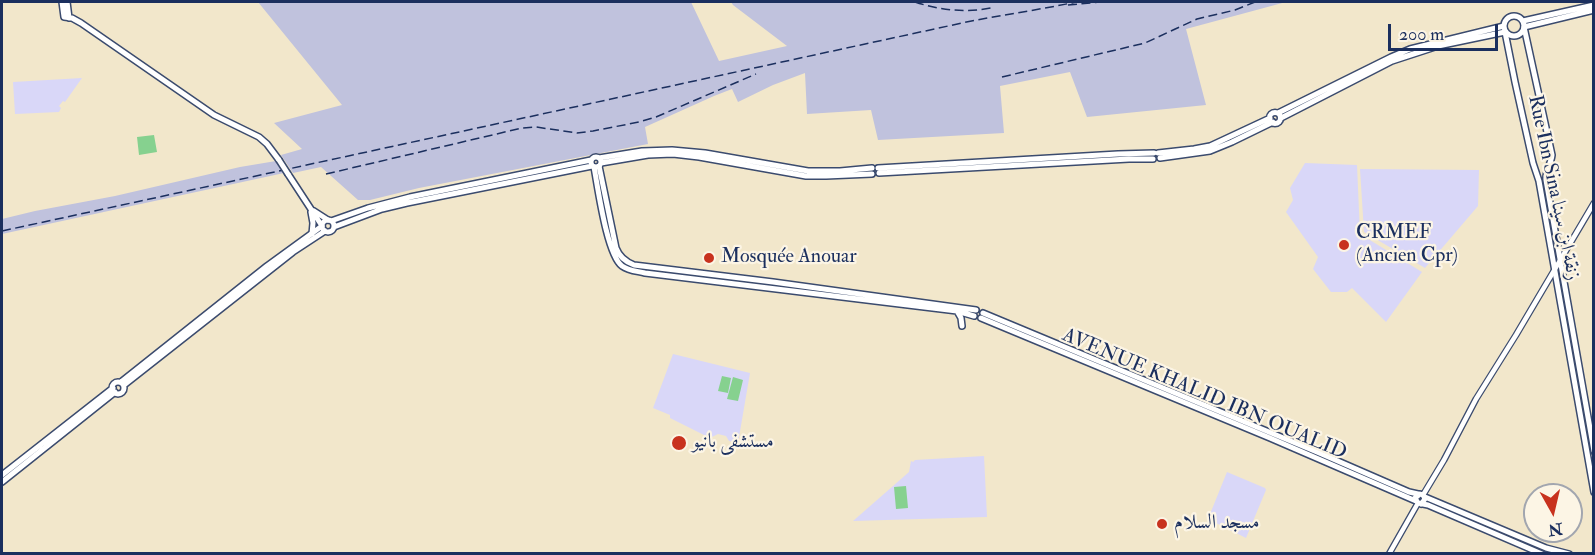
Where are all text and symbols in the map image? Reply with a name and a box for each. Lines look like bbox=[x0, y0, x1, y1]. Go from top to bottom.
scale bar bbox=[1391, 12, 1500, 50]
text: 200 m bbox=[1399, 23, 1444, 46]
street label: Rue Ibn Sina زنقة ابن سينا bbox=[1522, 93, 1584, 283]
place label: CRMEF (Ancien Cpr) bbox=[1356, 222, 1458, 269]
marker: CRMEF (Ancien Cpr) bbox=[1337, 238, 1351, 252]
place label: Mosquée Anouar bbox=[721, 246, 857, 270]
marker: Mosquée Anouar bbox=[702, 251, 716, 265]
street label: AVENUE KHALID IBN OUALID bbox=[1058, 324, 1350, 466]
place label: مستشفى بانيو bbox=[692, 431, 774, 455]
marker: مستشفى بانيو bbox=[670, 434, 688, 452]
north arrow bbox=[1523, 483, 1583, 543]
place label: مسجد السلام bbox=[1174, 512, 1260, 536]
marker: مسجد السلام bbox=[1155, 517, 1169, 531]
text: N bbox=[1547, 518, 1564, 540]

